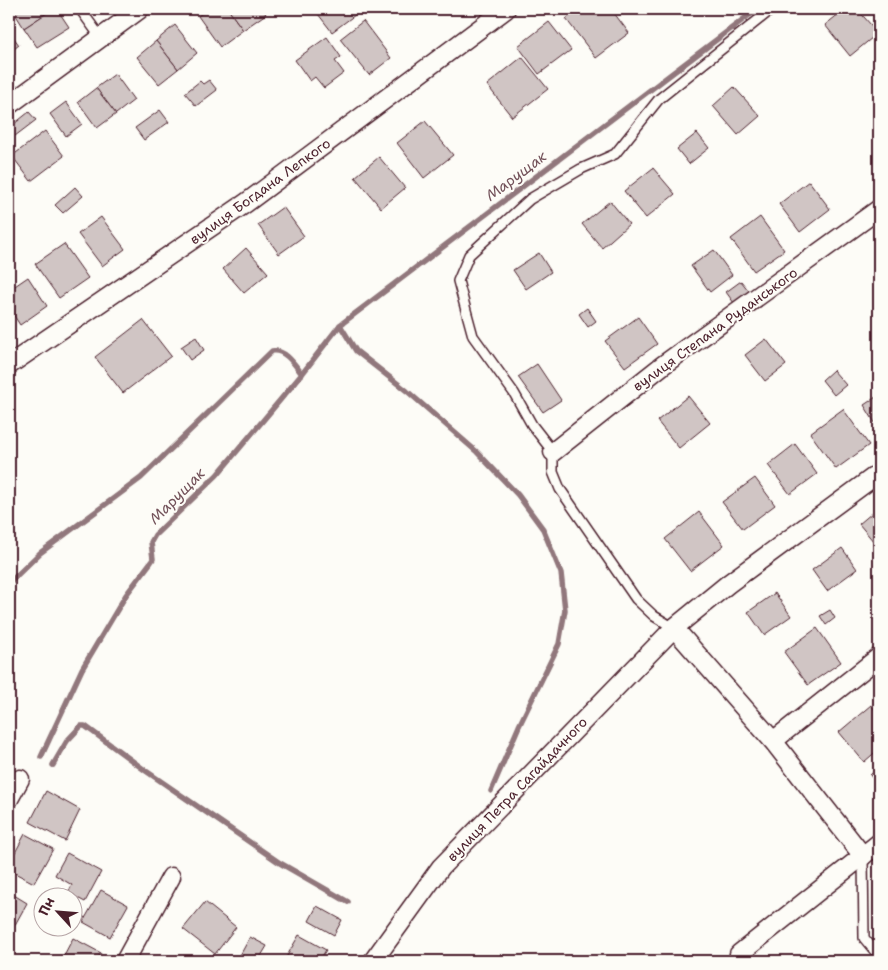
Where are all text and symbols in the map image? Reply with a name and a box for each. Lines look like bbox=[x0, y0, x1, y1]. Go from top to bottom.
street label: вулиця Богдана Лепкого bbox=[186, 134, 334, 248]
water label: Марущак bbox=[481, 146, 552, 206]
street label: вулиця Степана Руданського bbox=[629, 263, 801, 395]
water label: Марущак bbox=[145, 463, 210, 528]
street label: вулиця Петра Сагайдачного bbox=[443, 713, 591, 865]
north arrow bbox=[32, 888, 82, 938]
text: Пн bbox=[34, 894, 58, 919]

